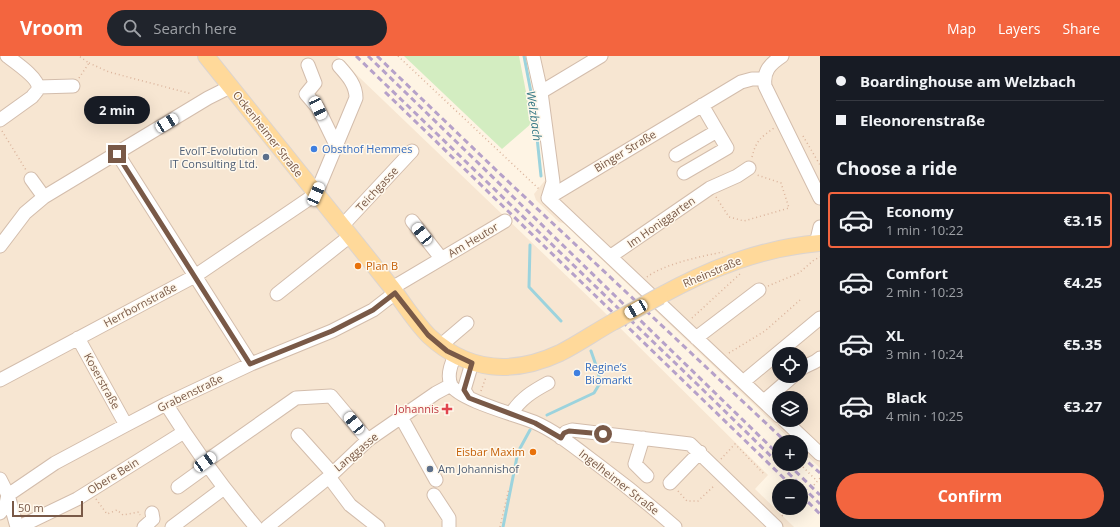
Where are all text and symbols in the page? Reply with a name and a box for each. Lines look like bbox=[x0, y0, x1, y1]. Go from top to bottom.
search box bbox=[107, 10, 387, 46]
text: Vroom bbox=[20, 15, 83, 41]
icon: search bbox=[121, 17, 143, 39]
text: Search here bbox=[153, 18, 237, 38]
text: Map bbox=[947, 19, 976, 38]
text: Layers bbox=[998, 19, 1040, 38]
text: Share bbox=[1062, 19, 1100, 38]
text: Boardinghouse am Welzbach bbox=[860, 71, 1076, 91]
street label: Ockenheimer Straße bbox=[230, 87, 307, 180]
water label: Welzbach bbox=[523, 90, 546, 142]
car bbox=[307, 95, 329, 121]
callout: 2 min bbox=[84, 96, 150, 124]
text: 2 min bbox=[99, 101, 135, 119]
text: Eleonorenstraße bbox=[860, 110, 985, 130]
car bbox=[154, 112, 180, 134]
street label: Binger Straße bbox=[591, 126, 658, 175]
place label: Obsthof Hemmes bbox=[322, 141, 412, 156]
place label: EvoIT-Evolution IT Consulting Ltd. bbox=[169, 143, 258, 171]
marker: Obsthof Hemmes bbox=[309, 144, 319, 154]
route end bbox=[108, 145, 126, 163]
marker: EvoIT-Evolution IT Consulting Ltd. bbox=[261, 152, 271, 162]
text: Choose a ride bbox=[836, 156, 957, 180]
street label: Teichgasse bbox=[352, 163, 401, 214]
car bbox=[306, 181, 326, 207]
street label: Im Honiggarten bbox=[624, 193, 698, 251]
text: Economy bbox=[886, 201, 954, 221]
icon: car bbox=[838, 202, 874, 238]
text: €3.15 bbox=[1063, 210, 1102, 230]
street label: Am Heutor bbox=[445, 218, 501, 260]
car bbox=[410, 221, 434, 247]
text: 1 min · 10:22 bbox=[886, 221, 963, 239]
street label: Rheinstraße bbox=[680, 253, 743, 291]
place label: Plan B bbox=[366, 258, 398, 273]
marker: Plan B bbox=[353, 261, 363, 271]
text: Comfort bbox=[886, 263, 948, 283]
icon: car bbox=[838, 264, 874, 300]
text: €4.25 bbox=[1063, 272, 1102, 292]
street label: Herrbornstraße bbox=[101, 279, 179, 330]
text: 2 min · 10:23 bbox=[886, 283, 963, 301]
car bbox=[623, 298, 649, 320]
text: XL bbox=[886, 325, 904, 345]
icon: car bbox=[838, 326, 874, 362]
text: €5.35 bbox=[1063, 334, 1102, 354]
text: 3 min · 10:24 bbox=[886, 345, 963, 363]
map controls bbox=[772, 347, 808, 515]
button: locate bbox=[772, 347, 808, 383]
street label: Koserstraße bbox=[81, 350, 124, 412]
place label: Regine‘s Biomarkt bbox=[585, 359, 632, 387]
marker: Regine‘s Biomarkt bbox=[572, 368, 582, 378]
street label: Grabenstraße bbox=[155, 370, 225, 415]
text: Black bbox=[886, 387, 927, 407]
icon: car bbox=[838, 388, 874, 424]
button: layers bbox=[772, 391, 808, 427]
text: €3.27 bbox=[1063, 396, 1102, 416]
place label: Johannis bbox=[394, 401, 439, 416]
marker: Johannis bbox=[442, 404, 452, 414]
text: 4 min · 10:25 bbox=[886, 407, 963, 425]
car bbox=[342, 410, 366, 436]
route start bbox=[594, 425, 612, 443]
street label: Langgasse bbox=[330, 429, 381, 475]
button: + bbox=[772, 435, 808, 471]
place label: Eisbar Maxim bbox=[456, 444, 525, 459]
street label: Ingelheimer Straße bbox=[576, 446, 662, 518]
marker: Eisbar Maxim bbox=[528, 447, 538, 457]
car bbox=[192, 450, 218, 474]
street label: Obere Bein bbox=[84, 454, 141, 497]
place label: Am Johannishof bbox=[438, 461, 520, 476]
marker: Am Johannishof bbox=[425, 464, 435, 474]
button: Confirm bbox=[836, 473, 1104, 519]
button: − bbox=[772, 479, 808, 515]
scale bar bbox=[12, 499, 83, 518]
text: 50 m bbox=[18, 500, 44, 515]

